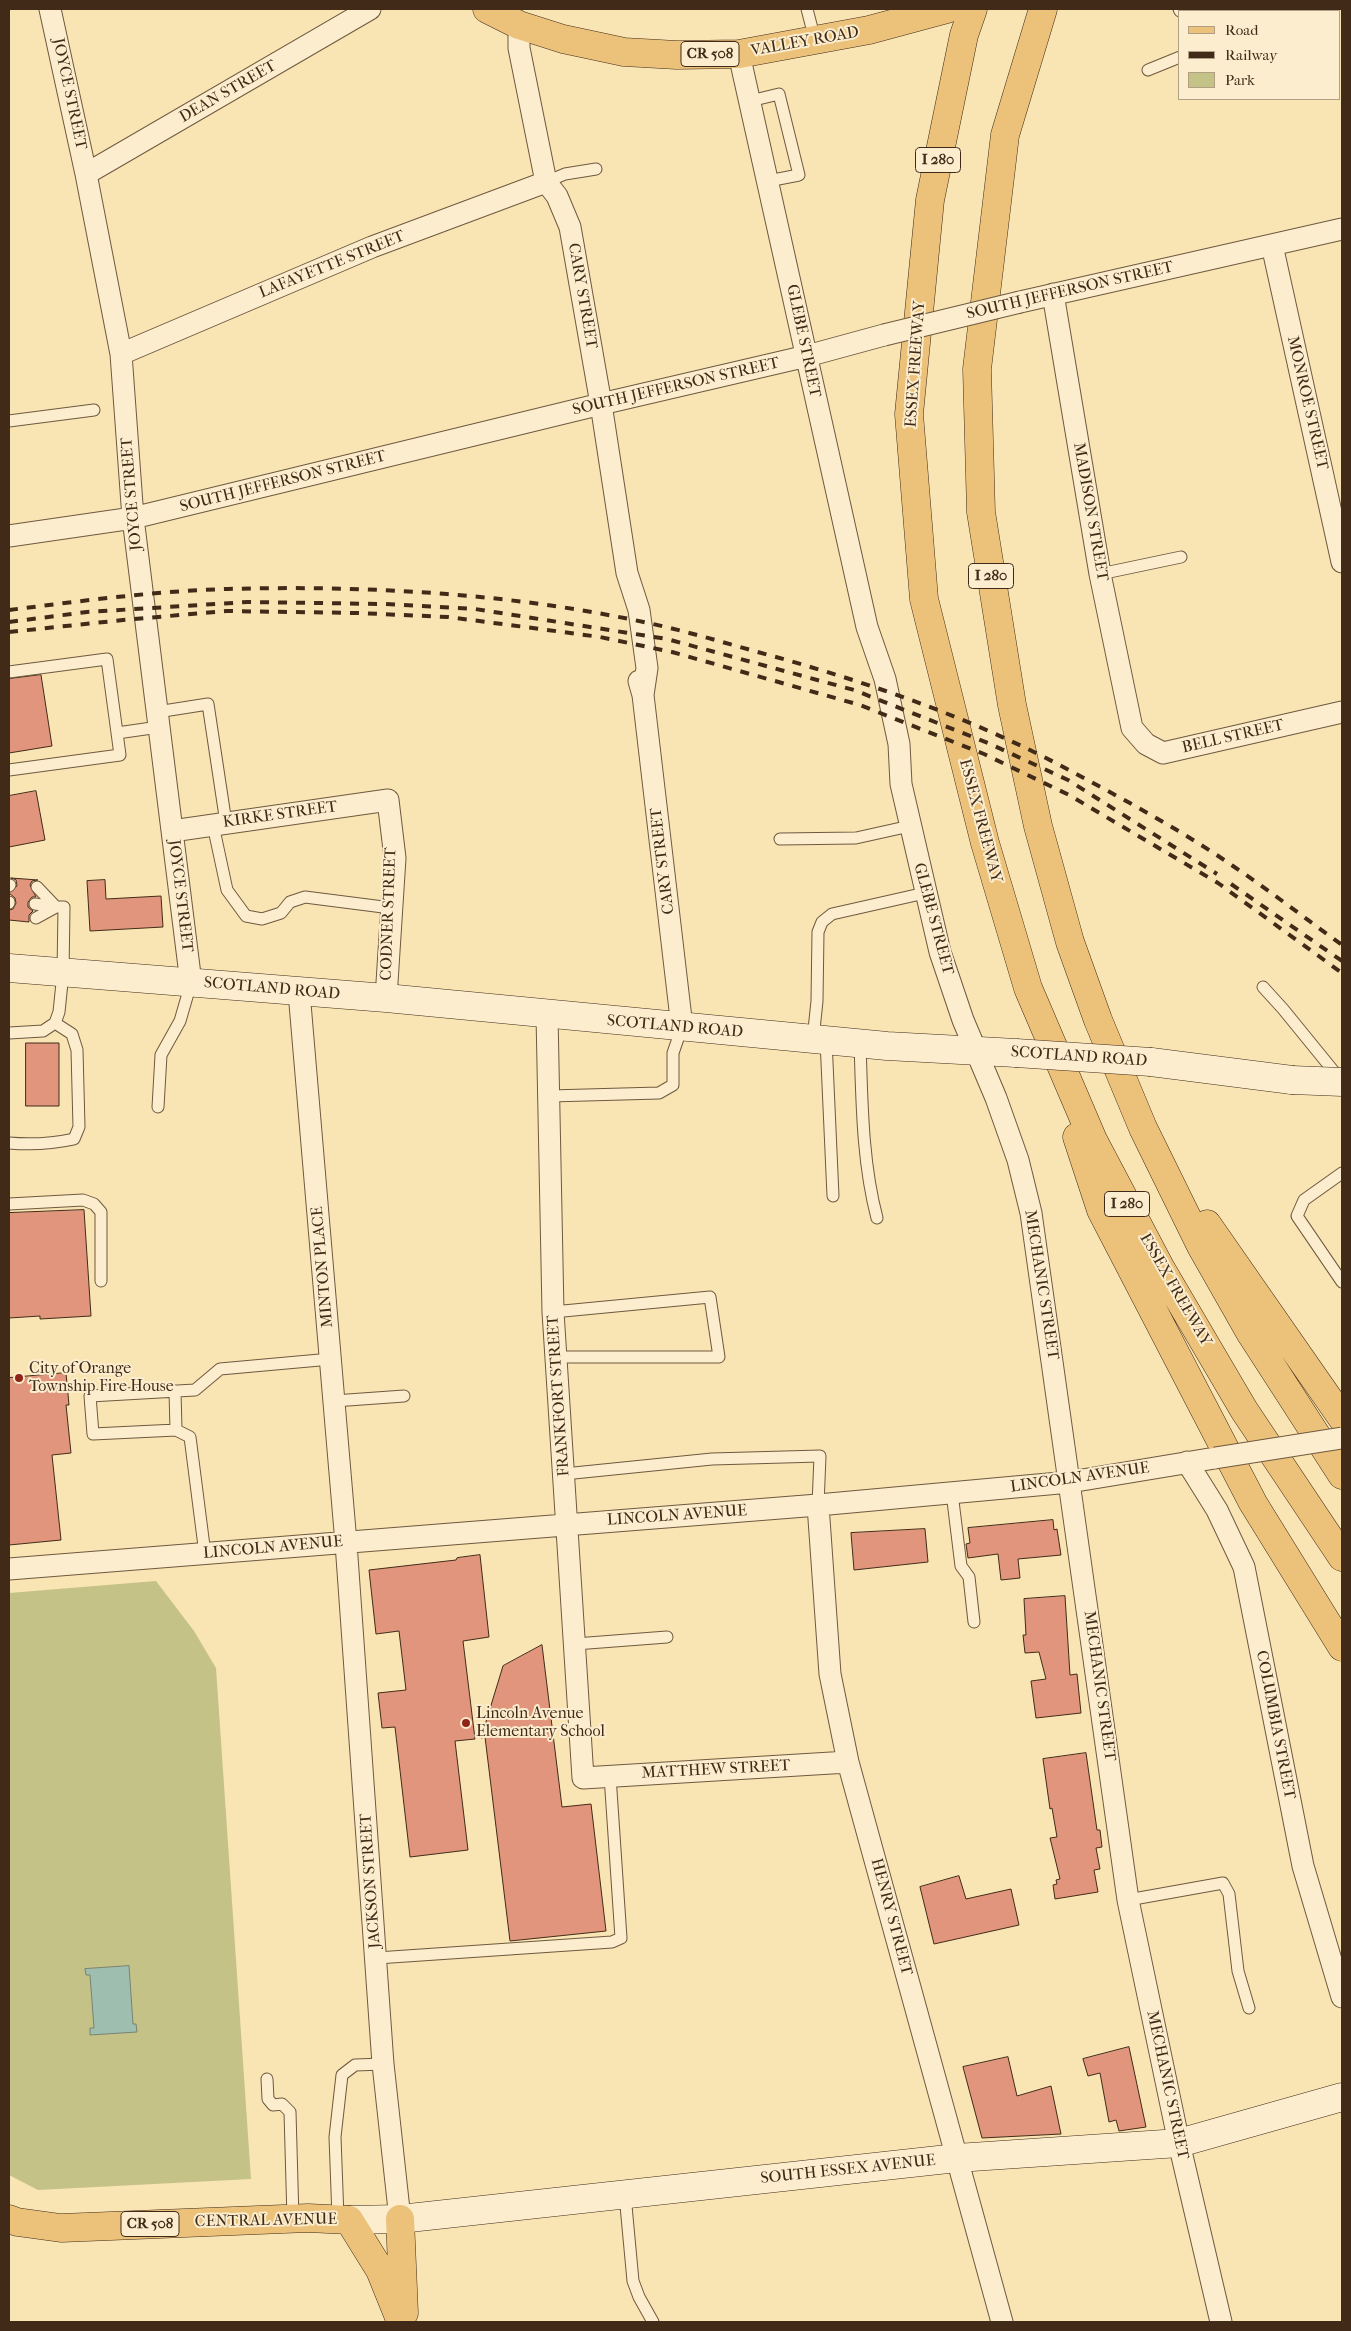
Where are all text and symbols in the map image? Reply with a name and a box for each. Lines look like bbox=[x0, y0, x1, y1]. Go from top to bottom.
legend bbox=[1178, 10, 1341, 100]
text: Road bbox=[1225, 21, 1258, 39]
street label: VALLEY ROAD bbox=[749, 23, 861, 61]
street label: JOYCE STREET bbox=[48, 36, 90, 152]
road number: CR 508 bbox=[681, 42, 739, 66]
text: Railway bbox=[1225, 46, 1277, 64]
street label: DEAN STREET bbox=[176, 57, 280, 127]
text: Park bbox=[1225, 71, 1255, 89]
road number: I 280 bbox=[916, 148, 960, 172]
street label: LAFAYETTE STREET bbox=[256, 227, 408, 303]
street label: CARY STREET bbox=[563, 242, 601, 350]
street label: SOUTH JEFFERSON STREET bbox=[965, 258, 1175, 324]
street label: GLEBE STREET bbox=[782, 283, 824, 399]
street label: ESSEX FREEWAY bbox=[902, 300, 930, 428]
street label: MONROE STREET bbox=[1282, 334, 1332, 472]
street label: SOUTH JEFFERSON STREET bbox=[571, 354, 781, 420]
street label: JOYCE STREET bbox=[117, 437, 147, 551]
street label: MADISON STREET bbox=[1068, 441, 1112, 583]
street label: SOUTH JEFFERSON STREET bbox=[178, 447, 388, 517]
road number: I 280 bbox=[968, 564, 1014, 588]
street label: BELL STREET bbox=[1180, 716, 1286, 758]
street label: ESSEX FREEWAY bbox=[954, 757, 1006, 885]
street label: KIRKE STREET bbox=[222, 797, 338, 833]
street label: CARY STREET bbox=[647, 807, 679, 915]
street label: JOYCE STREET bbox=[164, 838, 196, 954]
street label: CODNER STREET bbox=[377, 847, 401, 981]
street label: GLEBE STREET bbox=[909, 861, 957, 977]
street label: SCOTLAND ROAD bbox=[203, 973, 341, 1005]
street label: SCOTLAND ROAD bbox=[606, 1011, 744, 1043]
street label: SCOTLAND ROAD bbox=[1010, 1043, 1148, 1071]
road number: I 280 bbox=[1104, 1192, 1150, 1216]
street label: MINTON PLACE bbox=[308, 1205, 338, 1329]
street label: MECHANIC STREET bbox=[1020, 1209, 1062, 1361]
street label: ESSEX FREEWAY bbox=[1135, 1230, 1215, 1350]
street label: FRANKFORT STREET bbox=[544, 1315, 574, 1477]
place label: City of Orange Township Fire House bbox=[29, 1359, 174, 1397]
marker: City of Orange Township Fire House bbox=[13, 1372, 25, 1384]
street label: LINCOLN AVENUE bbox=[1009, 1459, 1151, 1497]
street label: LINCOLN AVENUE bbox=[606, 1502, 748, 1530]
street label: LINCOLN AVENUE bbox=[202, 1532, 344, 1564]
street label: MECHANIC STREET bbox=[1079, 1610, 1119, 1762]
street label: COLUMBIA STREET bbox=[1251, 1649, 1299, 1801]
place label: Lincoln Avenue Elementary School bbox=[476, 1704, 605, 1742]
marker: Lincoln Avenue Elementary School bbox=[460, 1717, 472, 1729]
street label: MATTHEW STREET bbox=[641, 1757, 791, 1783]
street label: JACKSON STREET bbox=[357, 1813, 385, 1949]
street label: HENRY STREET bbox=[866, 1856, 916, 1978]
street label: MECHANIC STREET bbox=[1142, 2009, 1192, 2161]
street label: SOUTH ESSEX AVENUE bbox=[760, 2151, 936, 2189]
street label: CENTRAL AVENUE bbox=[195, 2210, 337, 2232]
road number: CR 508 bbox=[121, 2212, 179, 2236]

